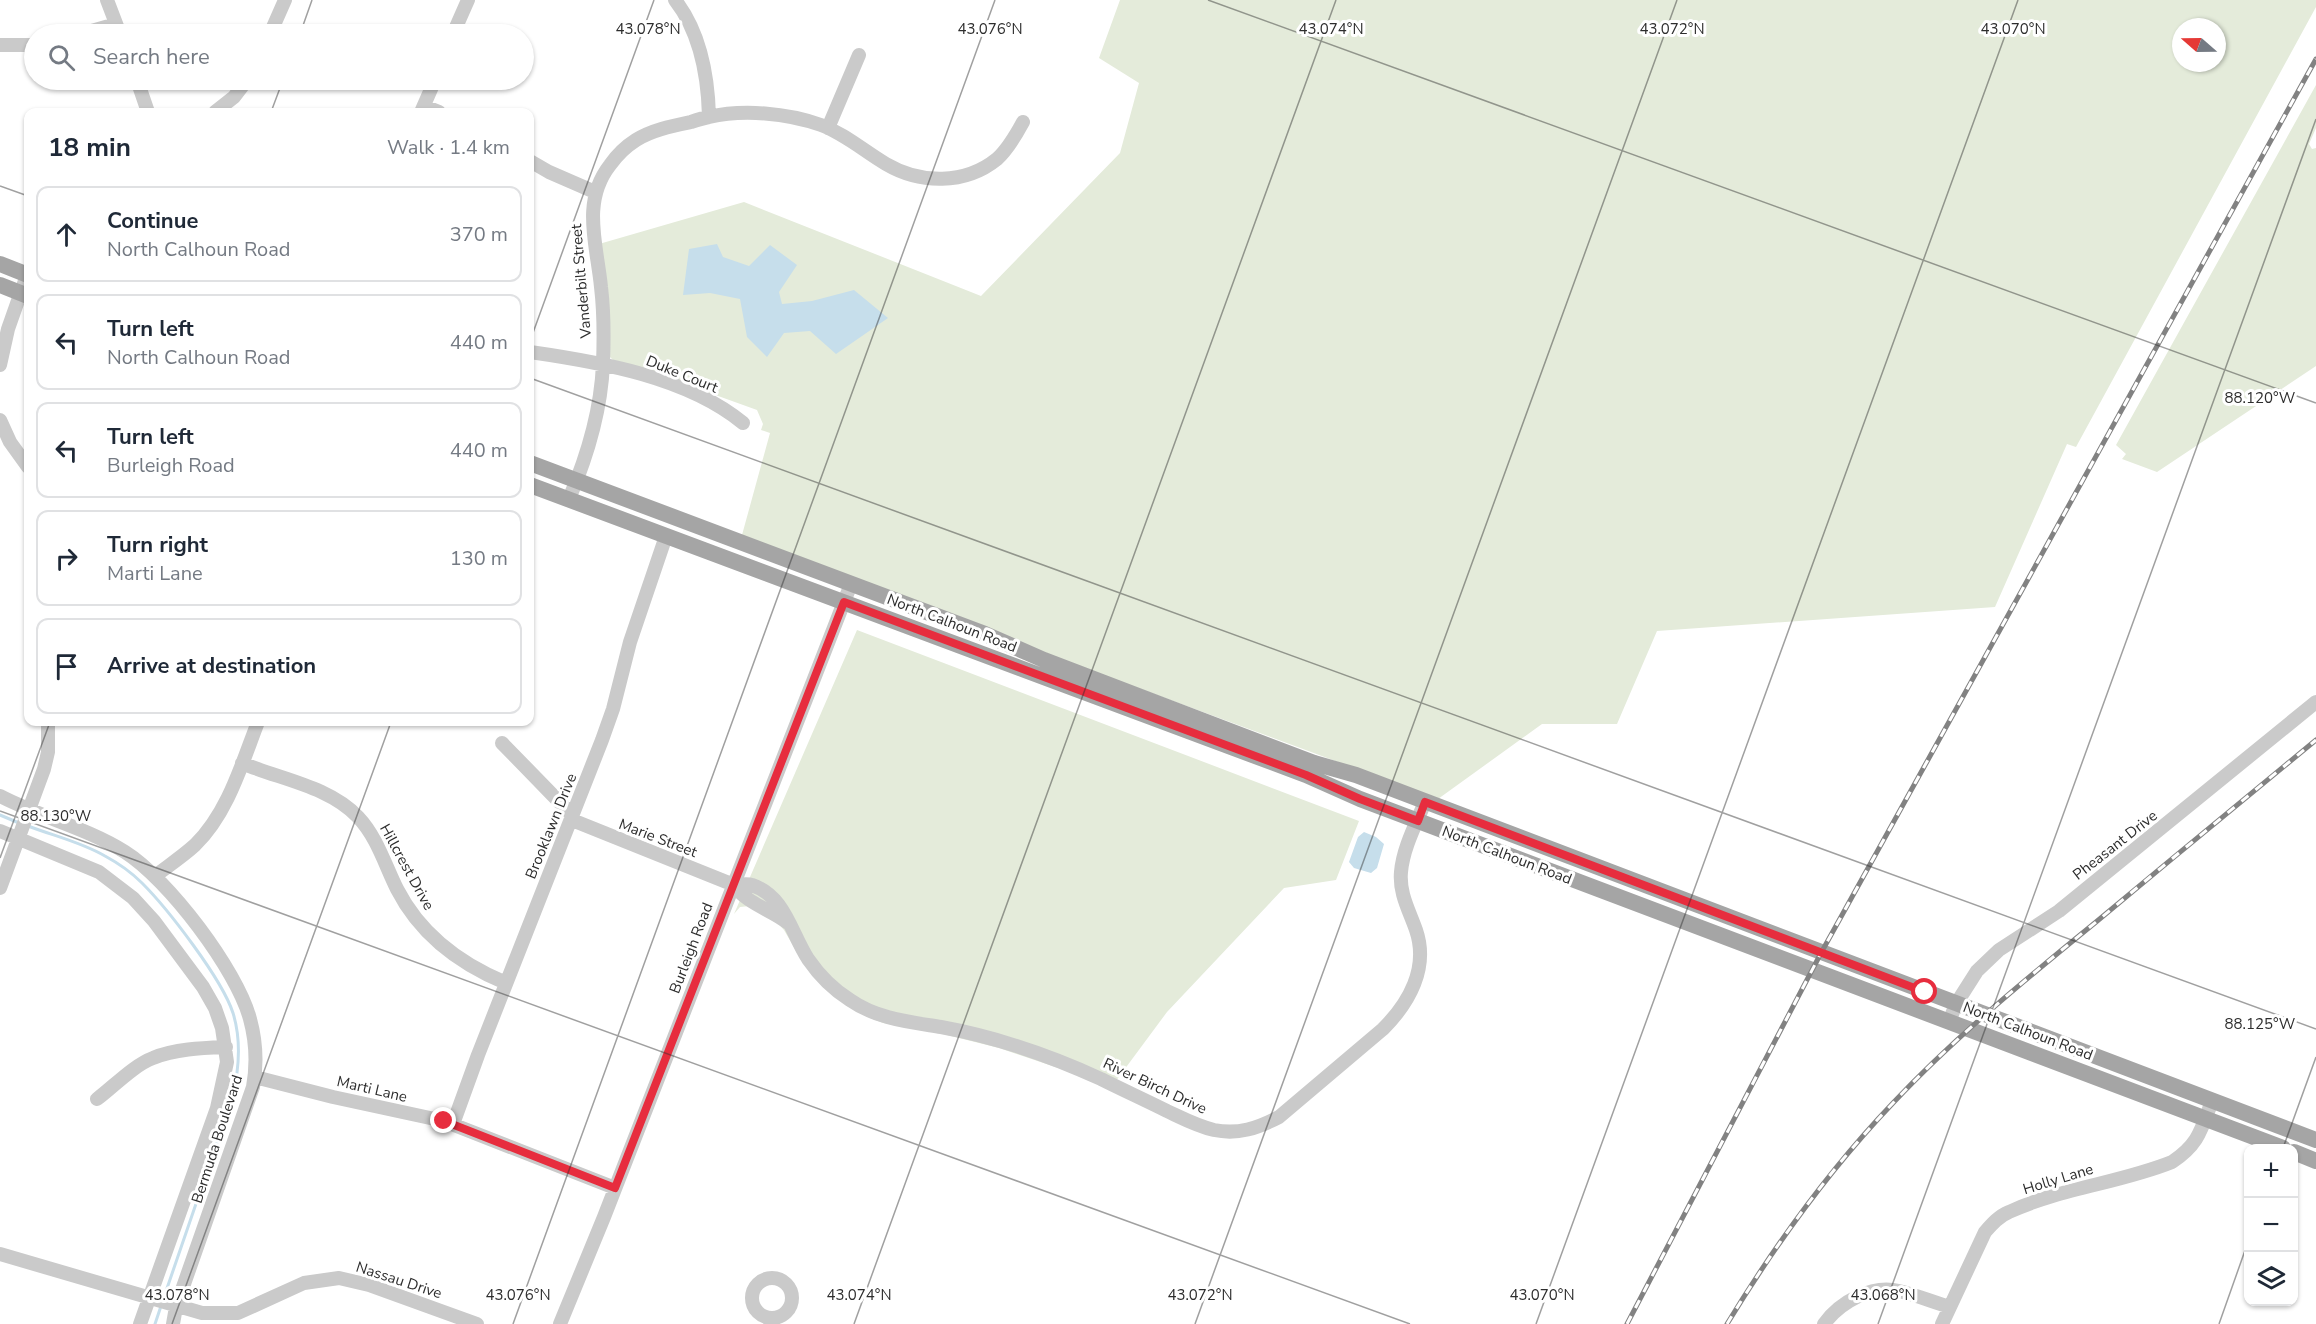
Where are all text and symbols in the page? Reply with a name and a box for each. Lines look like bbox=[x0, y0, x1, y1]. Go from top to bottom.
north arrow bbox=[2172, 18, 2226, 72]
text: 43.078°N bbox=[615, 19, 681, 39]
text: 43.076°N bbox=[957, 19, 1023, 39]
text: 43.074°N bbox=[1298, 19, 1364, 39]
text: 43.072°N bbox=[1639, 19, 1705, 39]
text: 43.070°N bbox=[1980, 19, 2046, 39]
search box bbox=[24, 24, 534, 90]
icon: search bbox=[45, 41, 78, 74]
text: Search here bbox=[93, 42, 210, 72]
text: 18 min bbox=[48, 130, 131, 165]
text: Walk · 1.4 km bbox=[387, 134, 510, 161]
text: Continue bbox=[107, 206, 198, 236]
icon: ahead bbox=[50, 218, 83, 251]
text: 370 m bbox=[450, 221, 508, 248]
street label: Vanderbilt Street bbox=[566, 222, 596, 340]
text: North Calhoun Road bbox=[107, 236, 291, 263]
text: Turn left bbox=[107, 314, 194, 344]
icon: left bbox=[50, 326, 83, 359]
text: 440 m bbox=[450, 329, 508, 356]
text: North Calhoun Road bbox=[107, 344, 291, 371]
street label: Duke Court bbox=[643, 350, 722, 398]
text: 88.120°W bbox=[2225, 388, 2296, 408]
text: Turn left bbox=[107, 422, 194, 452]
icon: left bbox=[50, 434, 83, 467]
text: 440 m bbox=[450, 437, 508, 464]
text: Burleigh Road bbox=[107, 452, 235, 479]
text: Turn right bbox=[107, 530, 208, 560]
icon: right bbox=[50, 542, 83, 575]
text: 130 m bbox=[450, 545, 508, 572]
text: Marti Lane bbox=[107, 560, 203, 587]
street label: North Calhoun Road bbox=[884, 589, 1020, 657]
icon: arrive bbox=[50, 650, 83, 683]
text: Arrive at destination bbox=[107, 651, 316, 681]
street label: Brooklawn Drive bbox=[521, 770, 581, 882]
text: 88.130°W bbox=[21, 806, 92, 826]
street label: Pheasant Drive bbox=[2069, 806, 2161, 884]
street label: Marie Street bbox=[616, 814, 701, 862]
street label: Hillcrest Drive bbox=[375, 820, 439, 914]
street label: North Calhoun Road bbox=[1439, 821, 1575, 889]
street label: Burleigh Road bbox=[664, 900, 718, 996]
route start bbox=[1911, 978, 1937, 1004]
street label: North Calhoun Road bbox=[1960, 997, 2096, 1065]
text: 88.125°W bbox=[2225, 1014, 2296, 1034]
street label: River Birch Drive bbox=[1100, 1053, 1210, 1119]
street label: Marti Lane bbox=[335, 1071, 409, 1107]
street label: Bermuda Boulevard bbox=[187, 1072, 247, 1206]
route end bbox=[430, 1107, 456, 1133]
map controls bbox=[2244, 1144, 2298, 1306]
button: + bbox=[2244, 1144, 2298, 1198]
street label: Holly Lane bbox=[2020, 1159, 2096, 1199]
button: − bbox=[2244, 1198, 2298, 1252]
button: layers bbox=[2244, 1252, 2298, 1306]
street label: Nassau Drive bbox=[353, 1257, 445, 1303]
text: 43.078°N bbox=[144, 1285, 210, 1305]
text: 43.076°N bbox=[485, 1285, 551, 1305]
text: 43.074°N bbox=[826, 1285, 892, 1305]
text: 43.072°N bbox=[1167, 1285, 1233, 1305]
text: 43.070°N bbox=[1509, 1285, 1575, 1305]
text: 43.068°N bbox=[1850, 1285, 1916, 1305]

